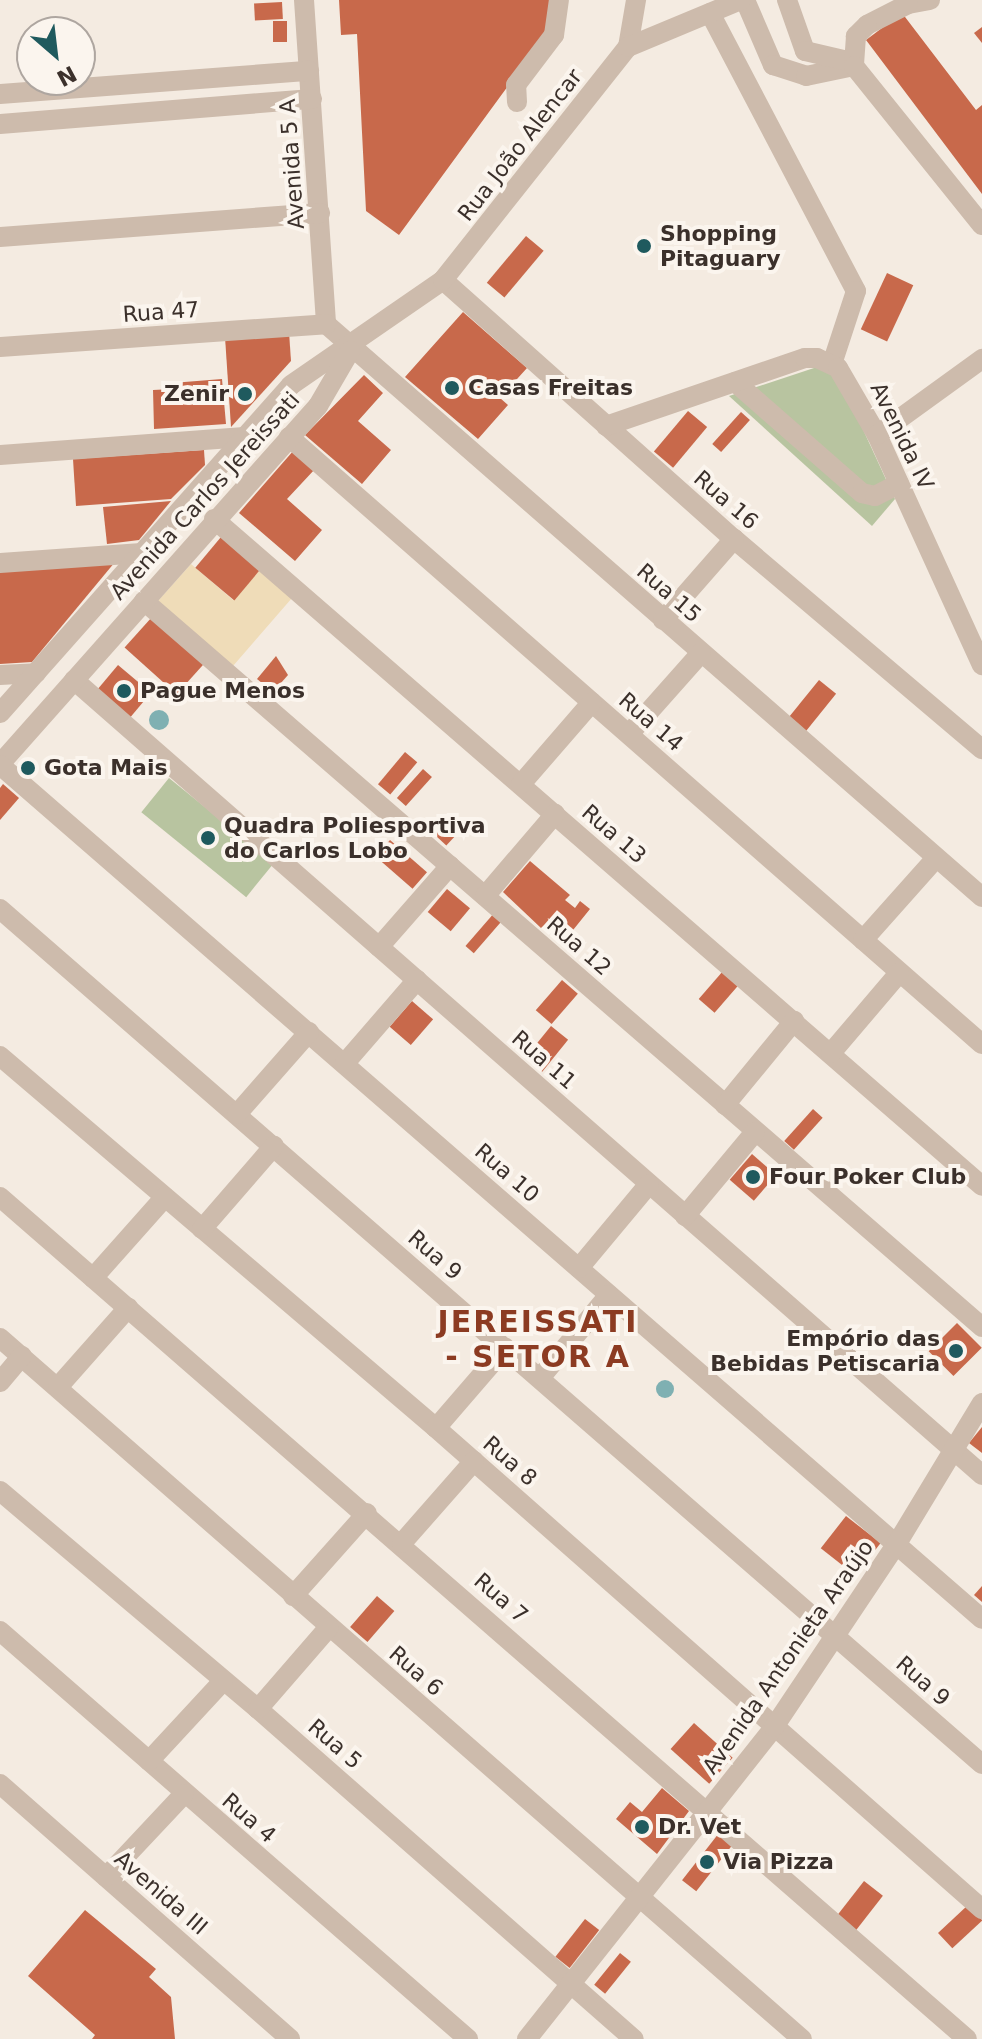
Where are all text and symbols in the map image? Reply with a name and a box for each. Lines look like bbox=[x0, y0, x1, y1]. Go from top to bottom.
north arrow bbox=[16, 16, 96, 96]
text: N bbox=[53, 61, 81, 91]
street label: Rua João Alencar bbox=[452, 64, 588, 226]
street label: Avenida 5 A bbox=[274, 98, 310, 230]
place label: Shopping Pitaguary bbox=[660, 220, 780, 272]
marker: Shopping Pitaguary bbox=[635, 237, 653, 255]
street label: Rua 47 bbox=[122, 296, 200, 328]
place label: Casas Freitas bbox=[468, 375, 633, 401]
street label: Avenida IV bbox=[865, 378, 939, 494]
marker: Casas Freitas bbox=[443, 379, 461, 397]
place label: Zenir bbox=[164, 381, 229, 407]
marker: Zenir bbox=[236, 385, 254, 403]
street label: Avenida Carlos Jereissati bbox=[105, 387, 305, 605]
street label: Rua 16 bbox=[688, 465, 764, 535]
street label: Rua 15 bbox=[631, 558, 707, 628]
place label: Pague Menos bbox=[140, 678, 305, 704]
marker: Pague Menos bbox=[115, 682, 133, 700]
street label: Rua 14 bbox=[613, 687, 689, 757]
place label: Gota Mais bbox=[44, 755, 168, 781]
marker: Gota Mais bbox=[19, 759, 37, 777]
street label: Rua 13 bbox=[576, 799, 652, 869]
place label: Quadra Poliesportiva do Carlos Lobo bbox=[224, 812, 486, 864]
marker: Quadra Poliesportiva do Carlos Lobo bbox=[199, 829, 217, 847]
street label: Rua 12 bbox=[541, 911, 617, 981]
street label: Rua 11 bbox=[506, 1025, 582, 1095]
street label: Rua 10 bbox=[469, 1138, 545, 1208]
place label: Four Poker Club bbox=[769, 1164, 966, 1190]
marker: Four Poker Club bbox=[744, 1168, 762, 1186]
street label: Rua 9 bbox=[403, 1224, 467, 1286]
district label: JEREISSATI - SETOR A bbox=[438, 1304, 638, 1374]
place label: Empório das Bebidas Petiscaria bbox=[710, 1325, 940, 1376]
marker: Empório das Bebidas Petiscaria bbox=[947, 1342, 965, 1360]
street label: Rua 8 bbox=[478, 1430, 542, 1492]
street label: Avenida Antonieta Araújo bbox=[697, 1535, 879, 1779]
street label: Rua 7 bbox=[469, 1567, 533, 1629]
street label: Rua 6 bbox=[384, 1640, 448, 1702]
street label: Rua 9 bbox=[891, 1650, 955, 1712]
street label: Rua 5 bbox=[303, 1713, 367, 1775]
street label: Rua 4 bbox=[217, 1787, 281, 1849]
place label: Dr. Vet bbox=[658, 1814, 741, 1840]
marker: Dr. Vet bbox=[633, 1818, 651, 1836]
street label: Avenida III bbox=[109, 1846, 213, 1940]
place label: Via Pizza bbox=[723, 1849, 834, 1875]
marker: Via Pizza bbox=[698, 1853, 716, 1871]

